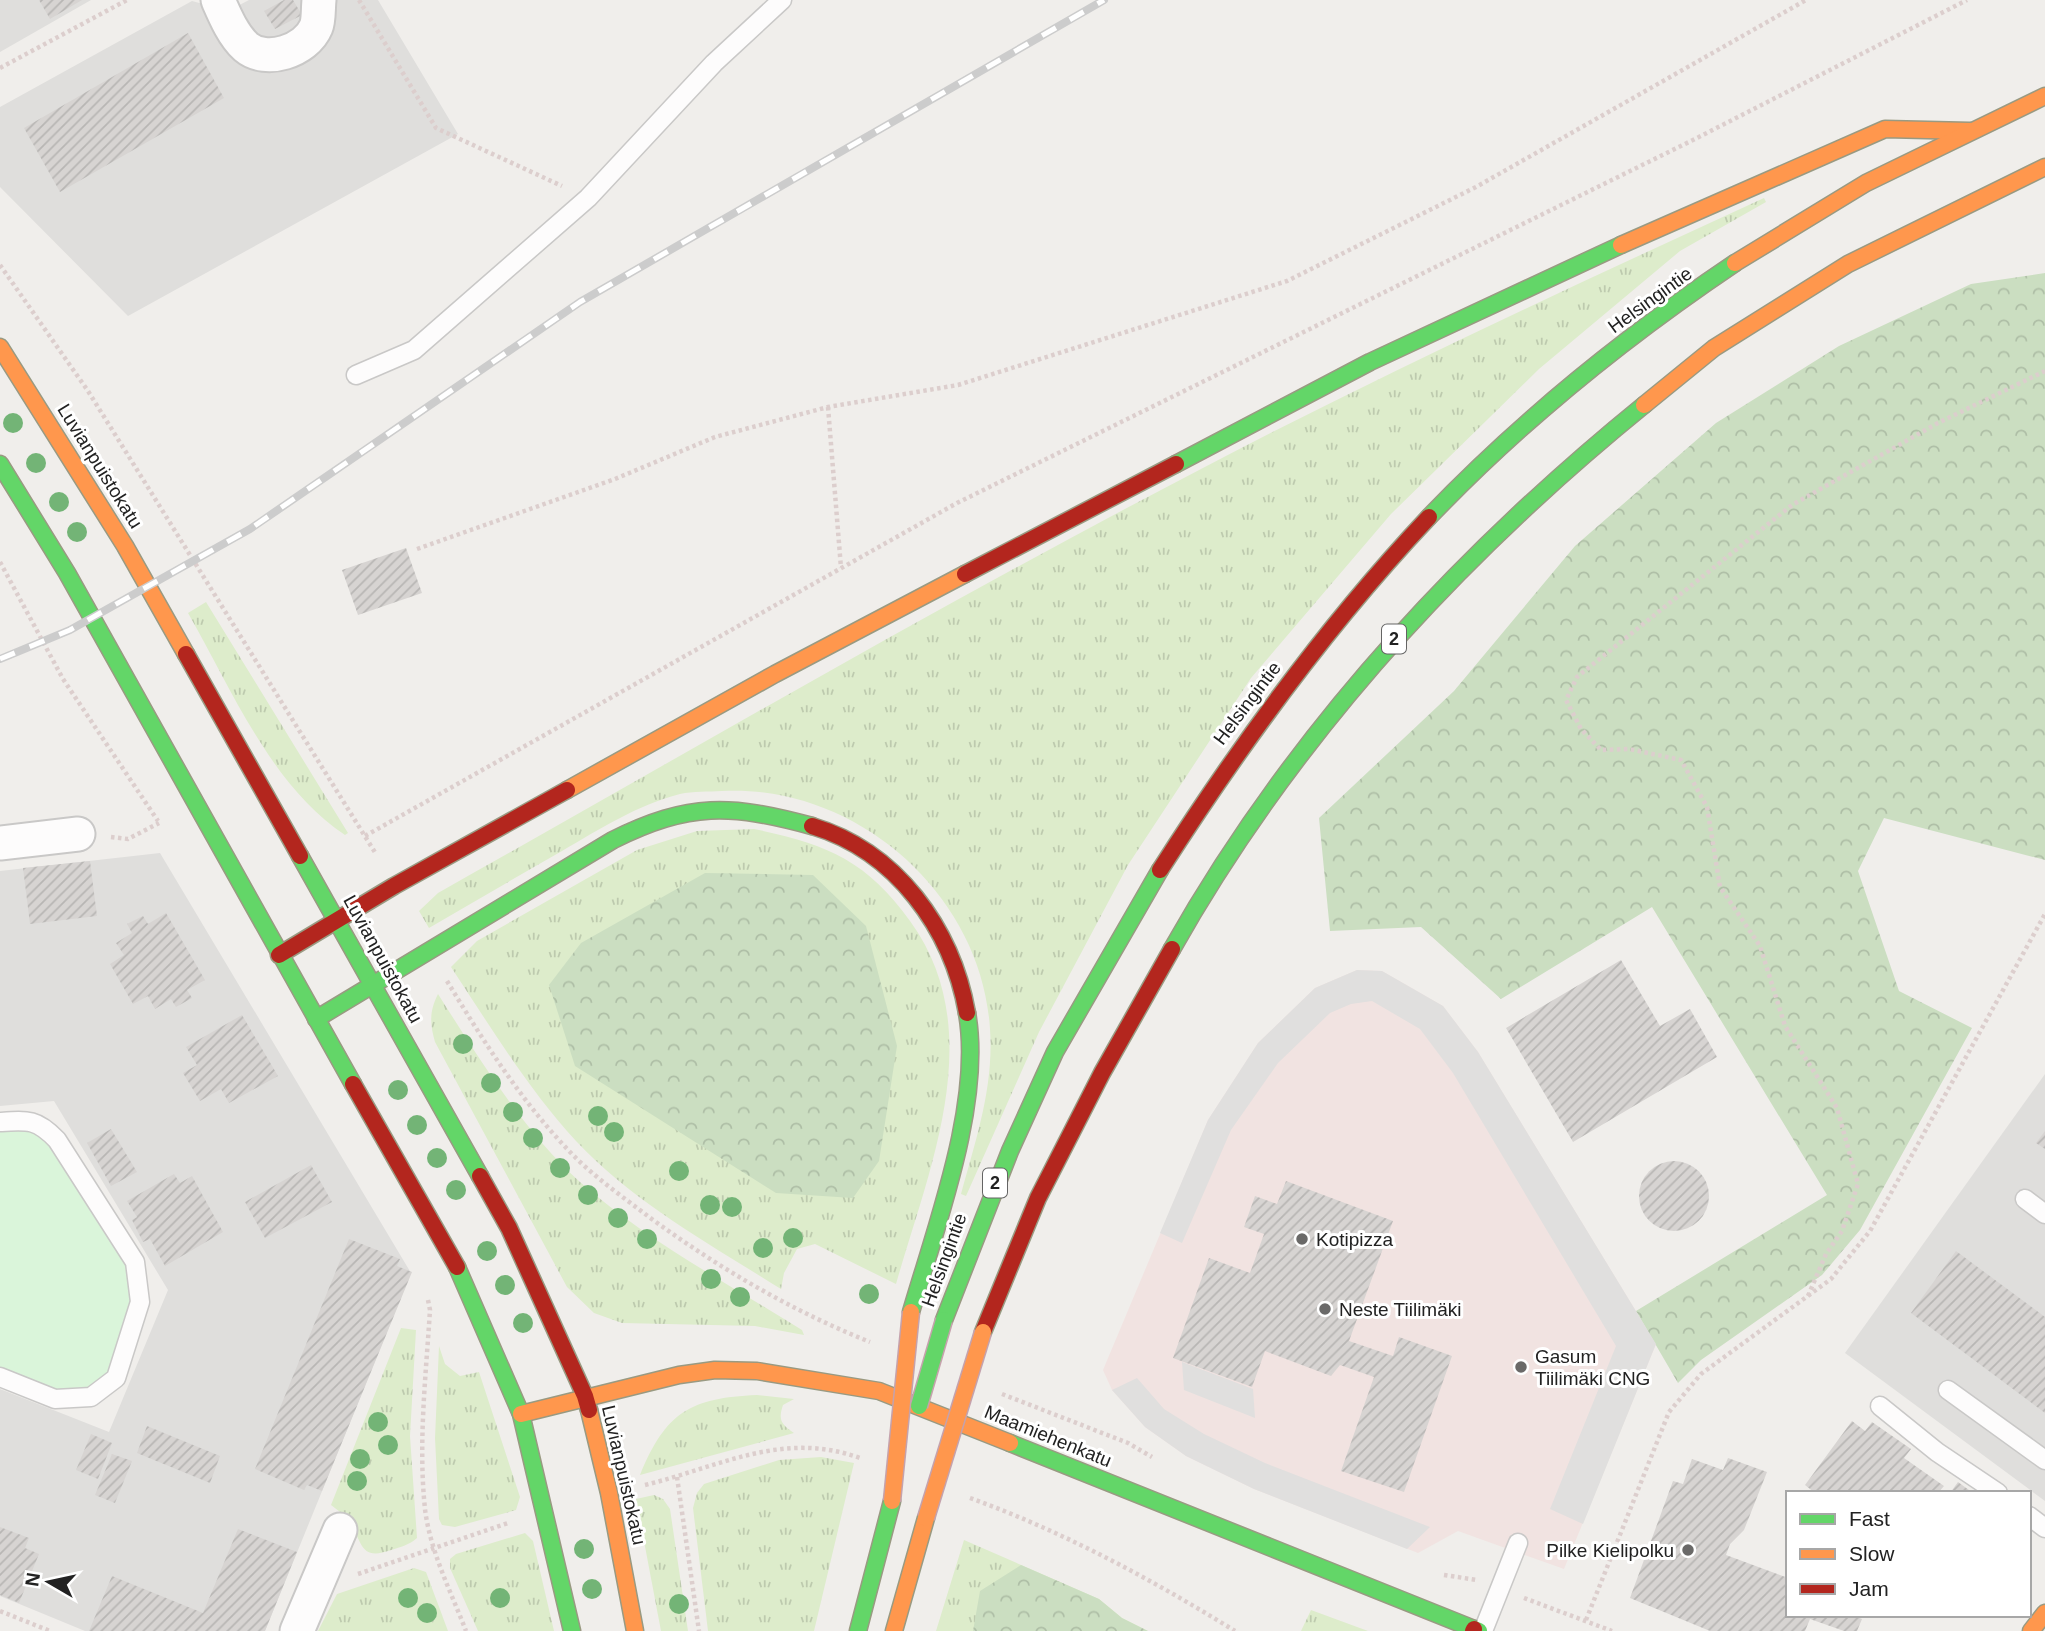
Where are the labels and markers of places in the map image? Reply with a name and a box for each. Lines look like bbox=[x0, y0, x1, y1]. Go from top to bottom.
place label: Kotipizza bbox=[1316, 1229, 1394, 1250]
marker: Kotipizza bbox=[1294, 1231, 1310, 1247]
place label: Neste Tiilimäki bbox=[1339, 1299, 1461, 1320]
marker: Neste Tiilimäki bbox=[1317, 1301, 1333, 1317]
place label: Gasum Tiilimäki CNG bbox=[1535, 1346, 1650, 1389]
marker: Gasum Tiilimäki CNG bbox=[1513, 1359, 1529, 1375]
place label: Pilke Kielipolku bbox=[1546, 1540, 1674, 1561]
marker: Pilke Kielipolku bbox=[1680, 1542, 1696, 1558]

